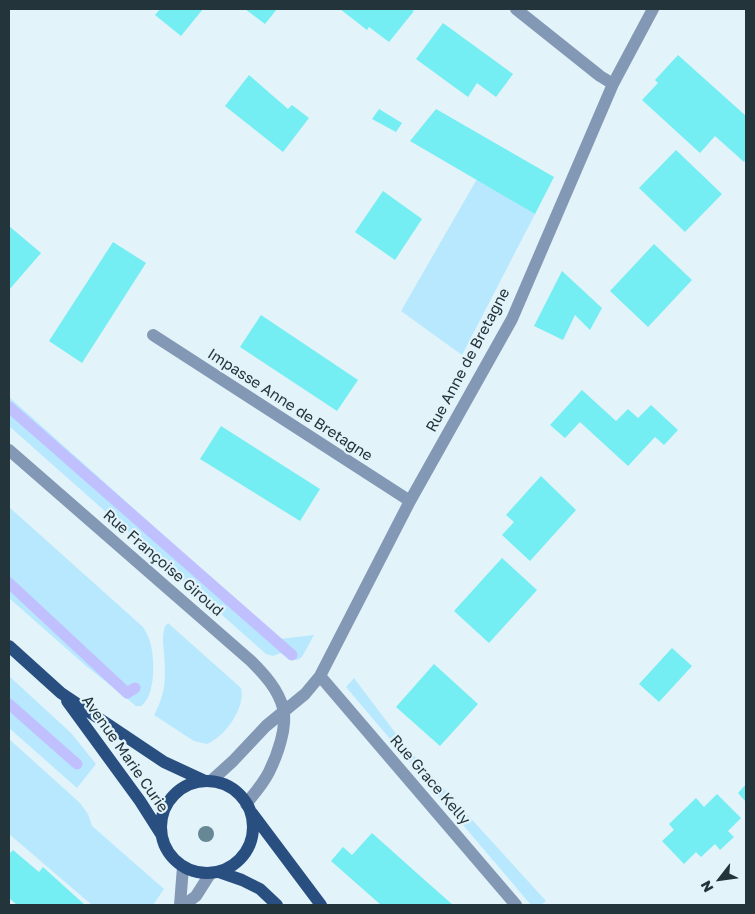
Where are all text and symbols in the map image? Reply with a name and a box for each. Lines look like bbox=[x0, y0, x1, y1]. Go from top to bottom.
street label: Rue Anne de Bretagne bbox=[422, 285, 514, 435]
street label: Impasse Anne de Bretagne bbox=[204, 345, 376, 465]
street label: Rue Françoise Giroud bbox=[99, 506, 227, 620]
street label: Avenue Marie Curie bbox=[78, 692, 172, 816]
street label: Rue Grace Kelly bbox=[386, 731, 474, 829]
north arrow bbox=[695, 854, 745, 904]
text: N bbox=[697, 878, 717, 896]

